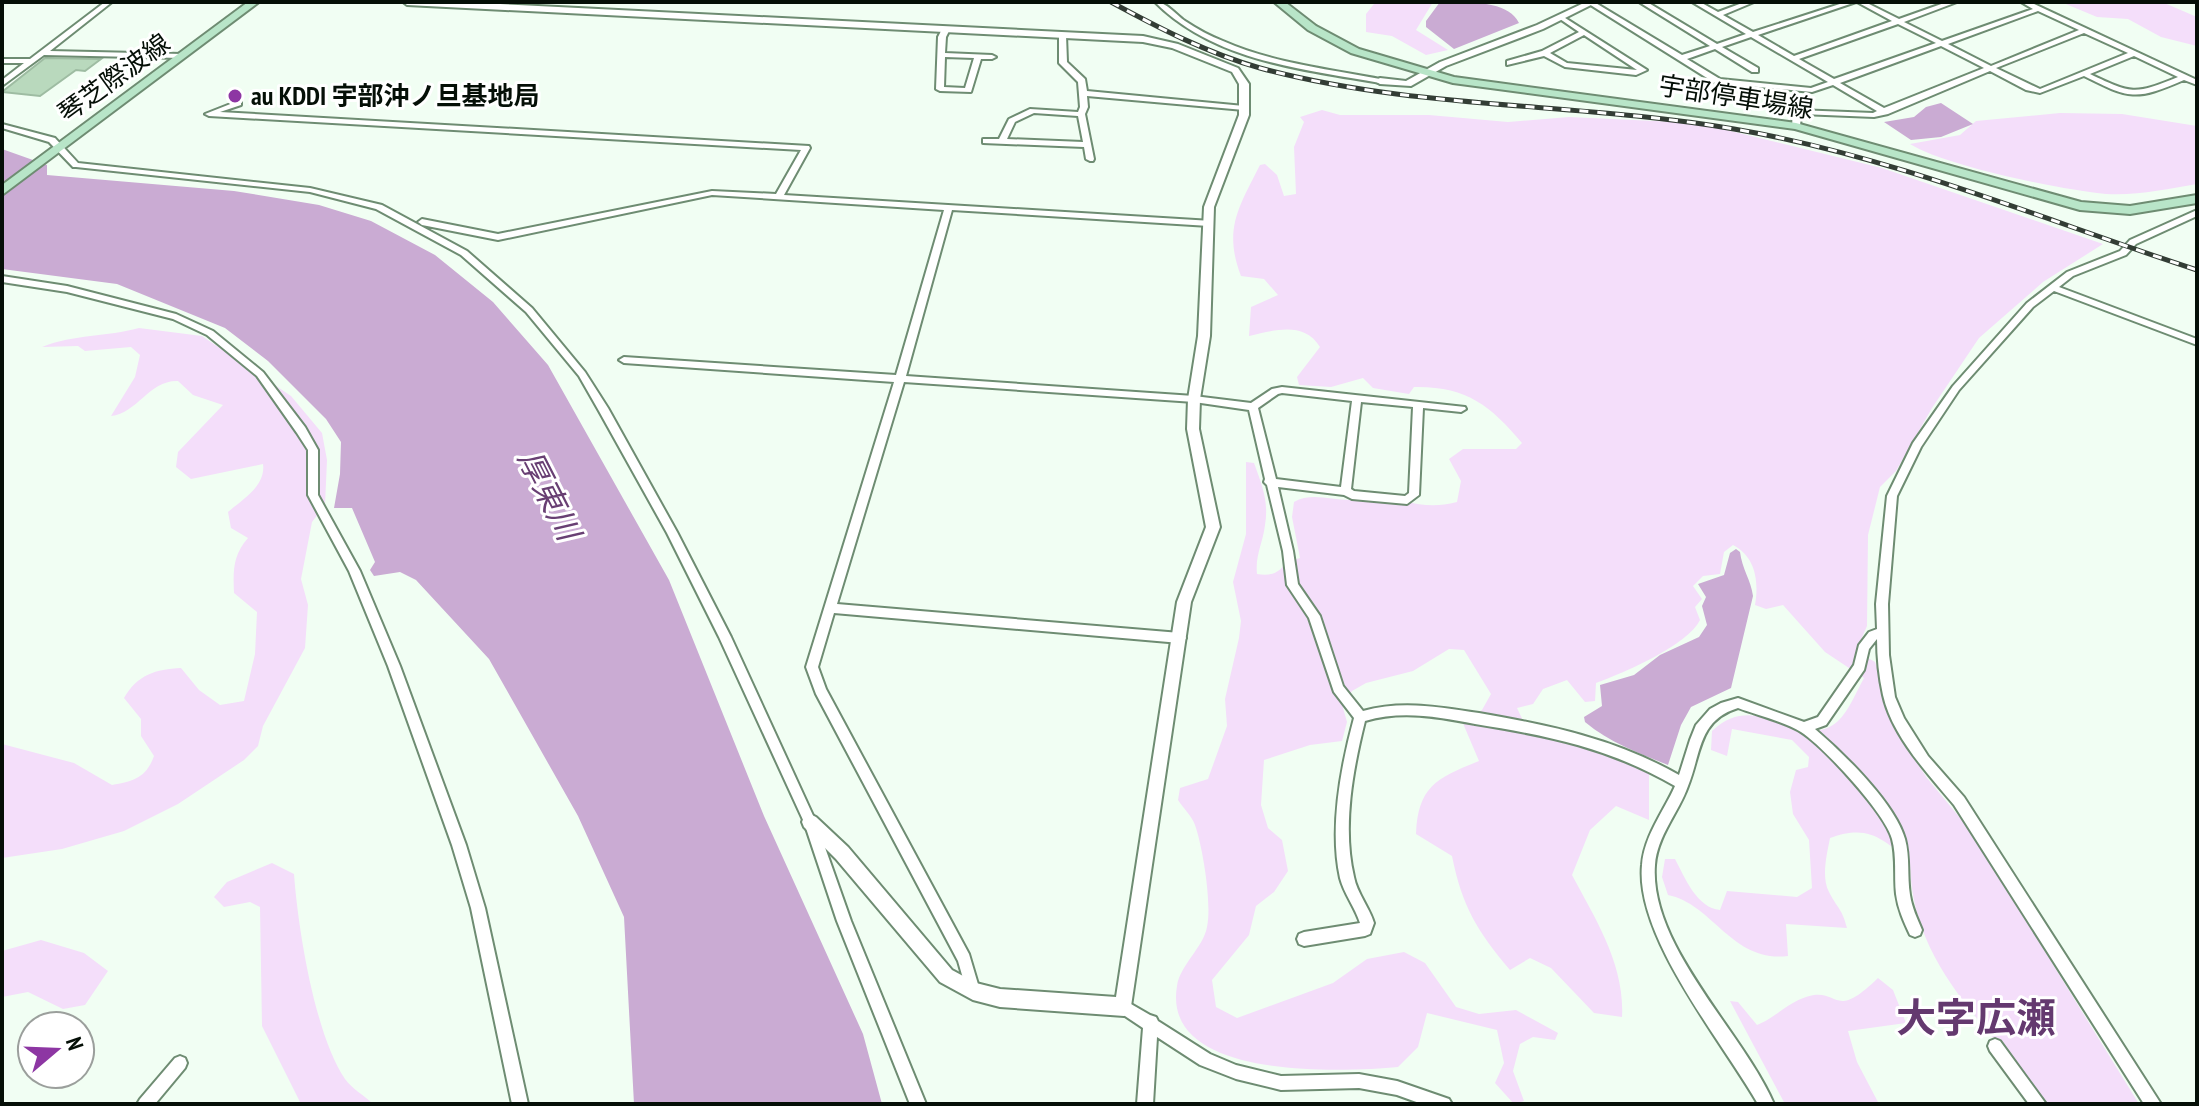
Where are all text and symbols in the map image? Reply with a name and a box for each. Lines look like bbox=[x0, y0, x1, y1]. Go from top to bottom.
street label: 琴芝際波線 bbox=[51, 26, 176, 129]
street label: 宇部停車場線 bbox=[1656, 68, 1816, 125]
place label: au KDDI 宇部沖ノ旦基地局 bbox=[251, 79, 540, 112]
marker: au KDDI 宇部沖ノ旦基地局 bbox=[226, 87, 244, 105]
water label: 厚東川 bbox=[509, 442, 592, 550]
district label: 大字広瀬 bbox=[1896, 991, 2056, 1043]
north arrow bbox=[16, 1010, 96, 1090]
text: N bbox=[60, 1033, 90, 1054]

